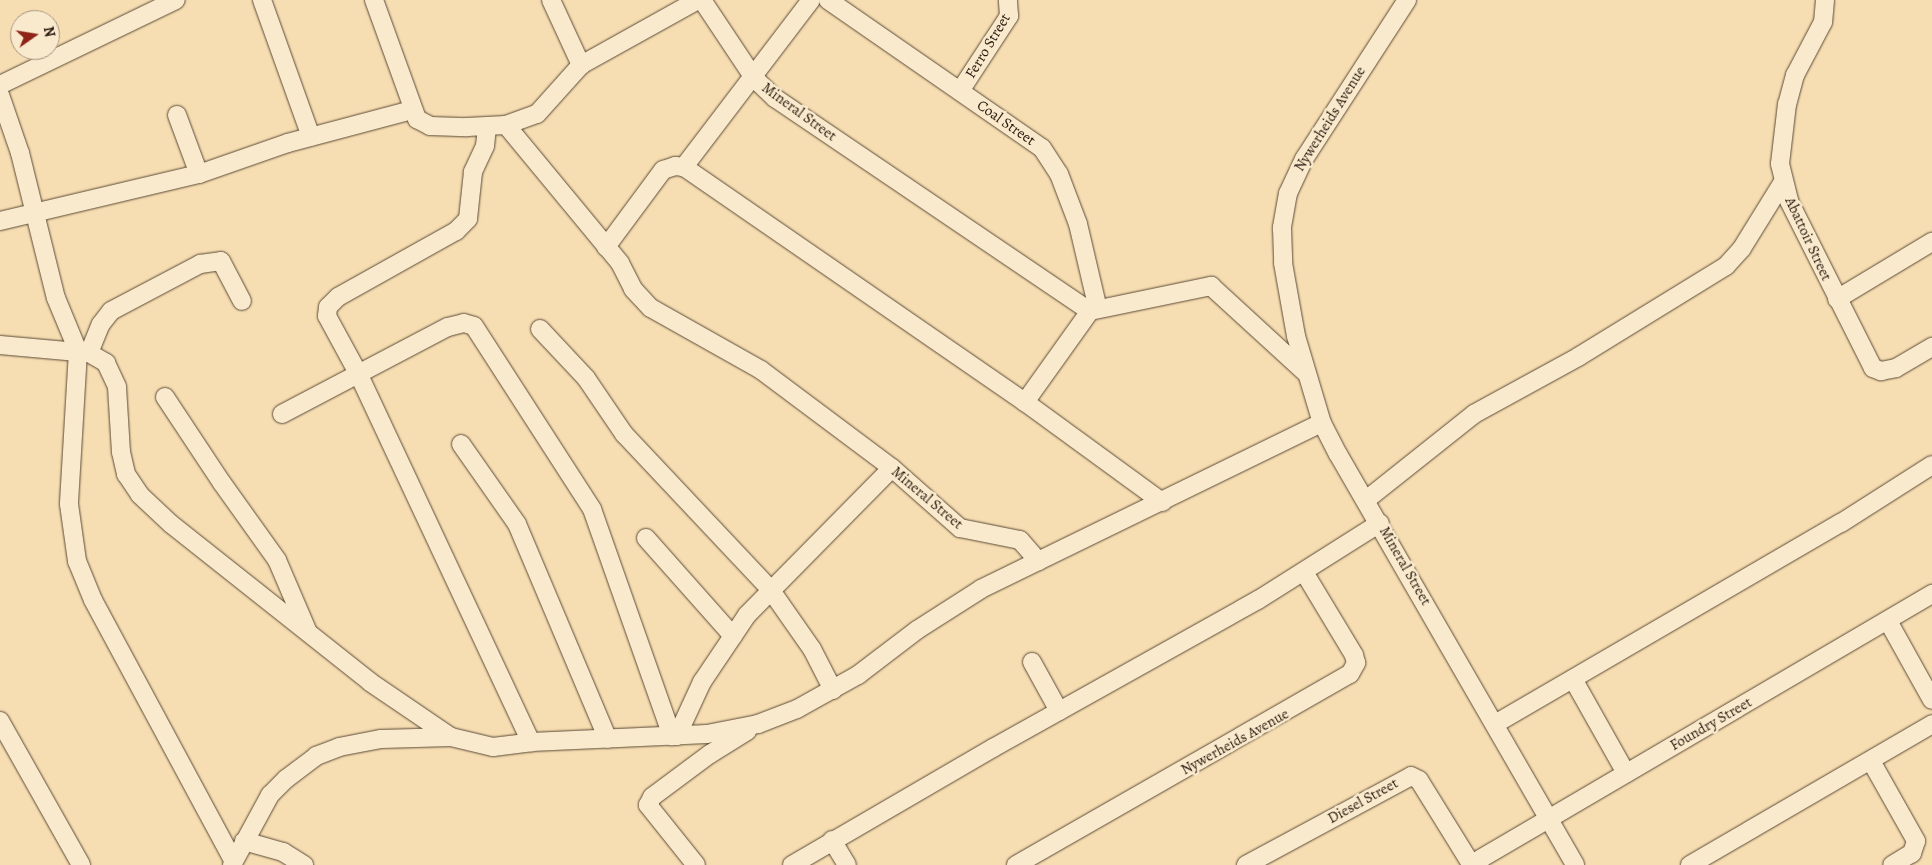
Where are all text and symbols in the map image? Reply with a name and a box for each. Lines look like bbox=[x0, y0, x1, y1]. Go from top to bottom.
north arrow bbox=[10, 10, 60, 60]
street label: Ferro Street bbox=[962, 10, 1014, 82]
text: N bbox=[39, 25, 60, 39]
street label: Nywerheids Avenue bbox=[1290, 63, 1370, 175]
street label: Mineral Street bbox=[758, 79, 840, 145]
street label: Coal Street bbox=[973, 96, 1039, 150]
street label: Abattoir Street bbox=[1781, 194, 1835, 284]
street label: Mineral Street bbox=[888, 463, 966, 533]
street label: Mineral Street bbox=[1375, 523, 1435, 609]
street label: Foundry Street bbox=[1667, 693, 1755, 755]
street label: Nywerheids Avenue bbox=[1178, 705, 1292, 779]
street label: Diesel Street bbox=[1325, 774, 1401, 828]

